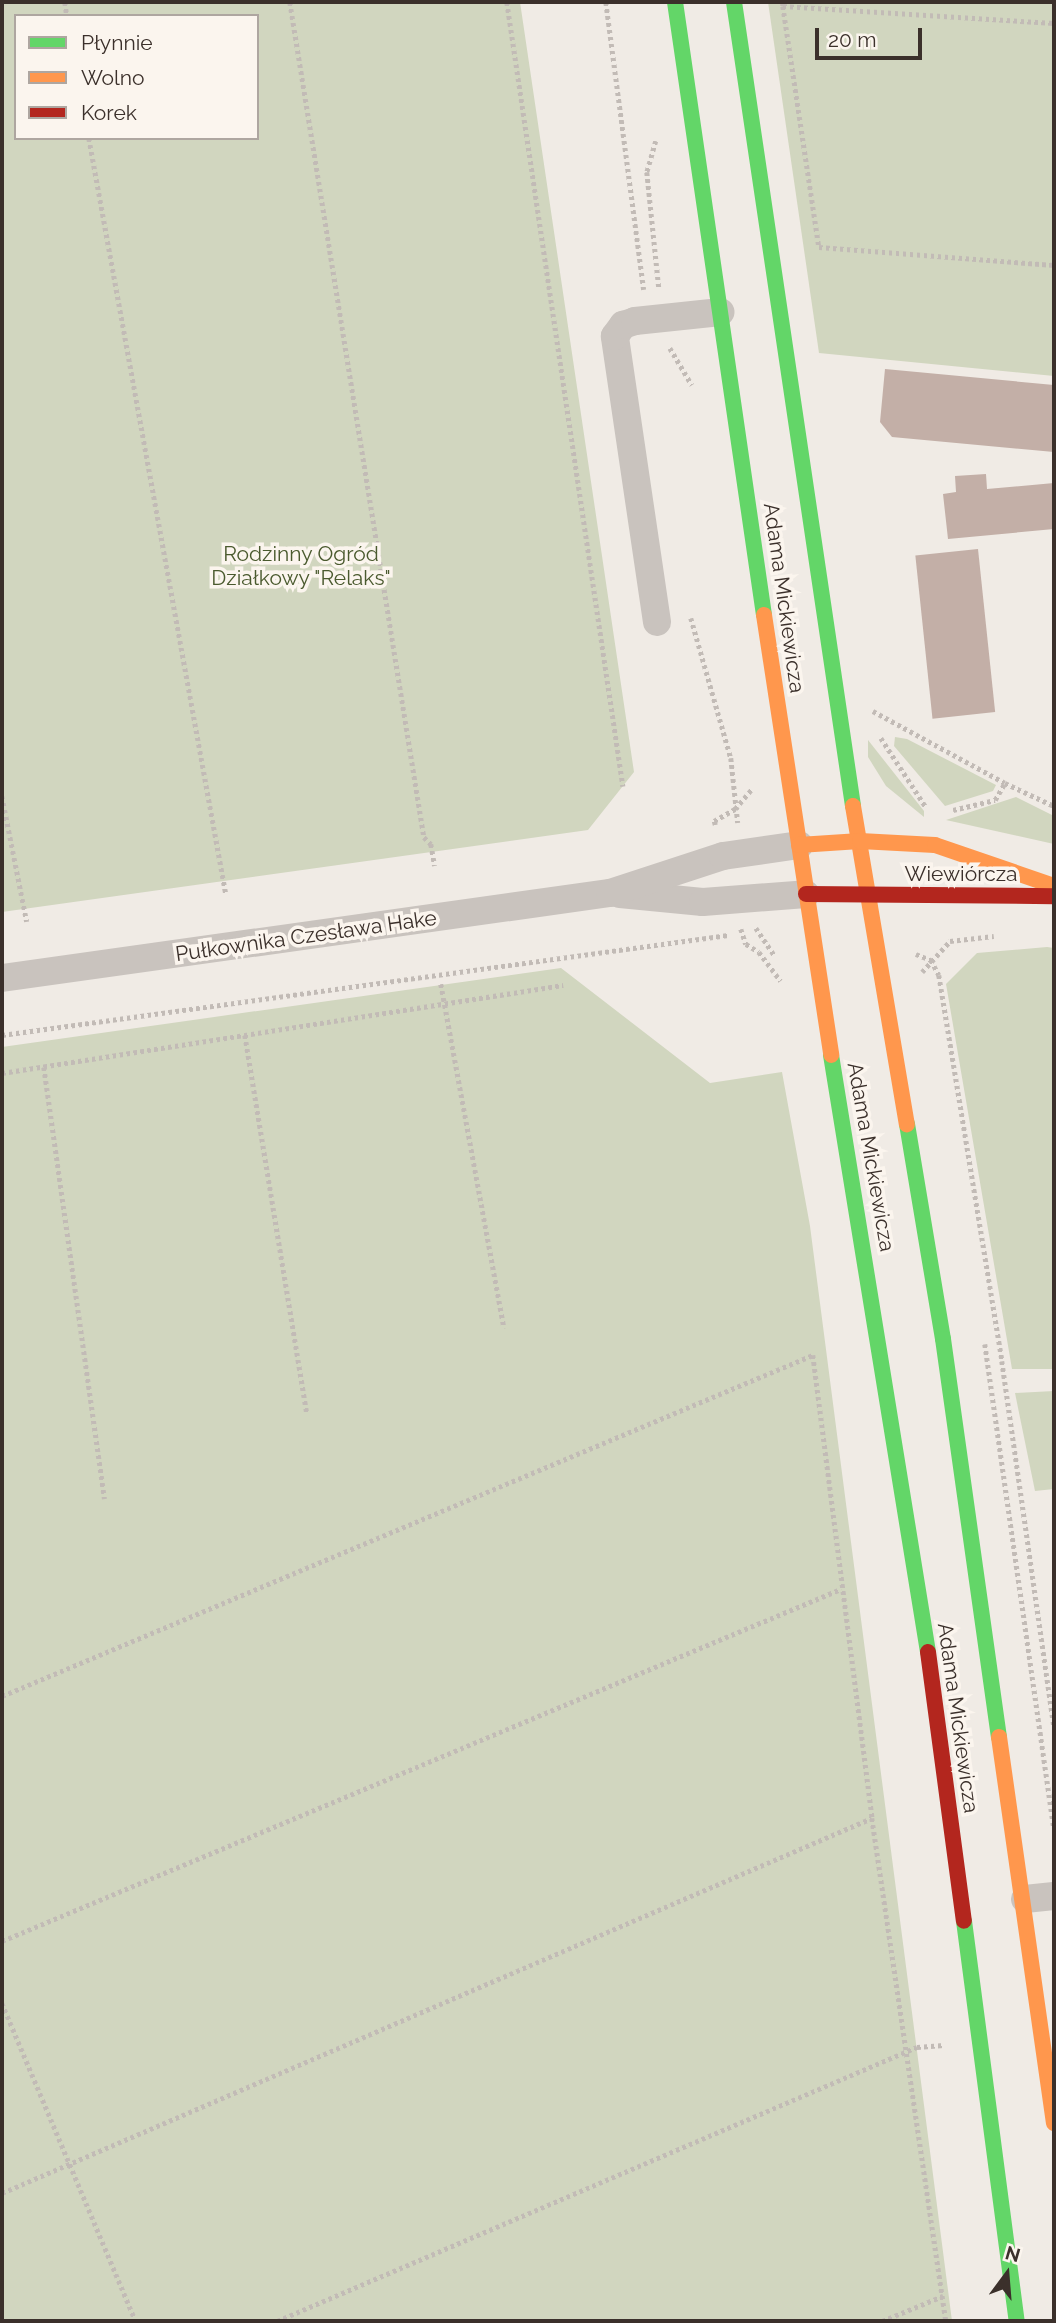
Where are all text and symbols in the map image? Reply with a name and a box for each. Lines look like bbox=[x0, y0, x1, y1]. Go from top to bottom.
legend bbox=[14, 14, 259, 140]
scale bar bbox=[818, 14, 925, 58]
text: 20 m bbox=[828, 27, 876, 52]
text: Płynnie bbox=[81, 30, 153, 55]
text: Wolno bbox=[81, 65, 145, 90]
text: Korek bbox=[81, 100, 137, 125]
street label: Adama Mickiewicza bbox=[758, 501, 810, 695]
park label: Rodzinny Ogród Działkowy "Relaks" bbox=[211, 541, 391, 591]
street label: Wiewiórcza bbox=[904, 861, 1018, 887]
street label: Pułkownika Czesława Hake bbox=[174, 905, 438, 967]
street label: Adama Mickiewicza bbox=[842, 1060, 900, 1254]
street label: Adama Mickiewicza bbox=[932, 1621, 984, 1815]
north arrow bbox=[972, 2239, 1042, 2309]
text: N bbox=[1003, 2241, 1023, 2266]

